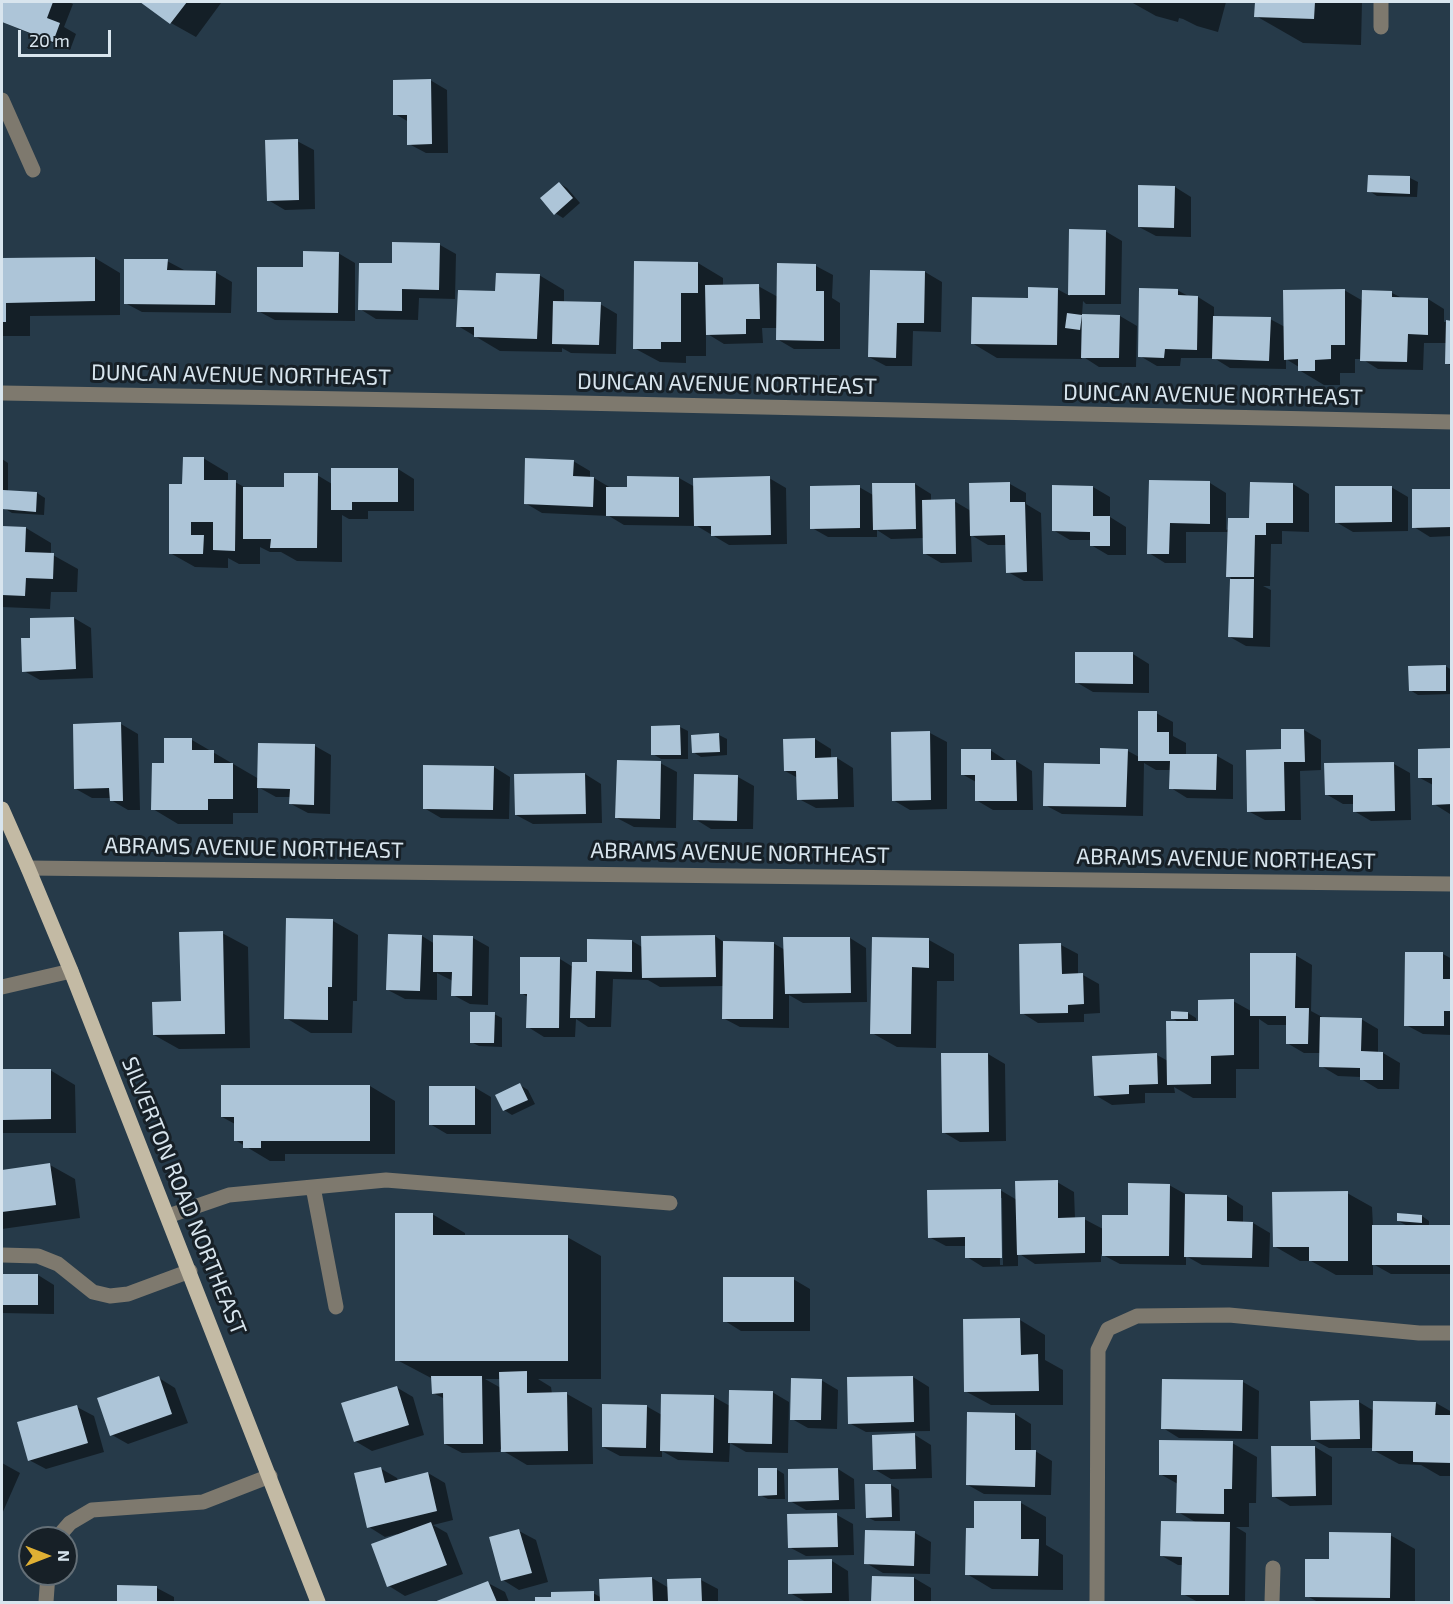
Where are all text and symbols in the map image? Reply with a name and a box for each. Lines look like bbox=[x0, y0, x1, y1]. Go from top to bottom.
scale bar bbox=[21, 18, 114, 56]
text: 20 m bbox=[29, 29, 70, 51]
street label: DUNCAN AVENUE NORTHEAST bbox=[91, 359, 391, 391]
street label: DUNCAN AVENUE NORTHEAST bbox=[577, 368, 877, 400]
street label: DUNCAN AVENUE NORTHEAST bbox=[1063, 379, 1363, 411]
street label: ABRAMS AVENUE NORTHEAST bbox=[104, 832, 404, 864]
street label: ABRAMS AVENUE NORTHEAST bbox=[590, 837, 890, 869]
street label: ABRAMS AVENUE NORTHEAST bbox=[1076, 843, 1376, 875]
street label: SILVERTON ROAD NORTHEAST bbox=[116, 1053, 252, 1339]
north arrow bbox=[18, 1526, 78, 1586]
text: N bbox=[55, 1550, 74, 1562]

